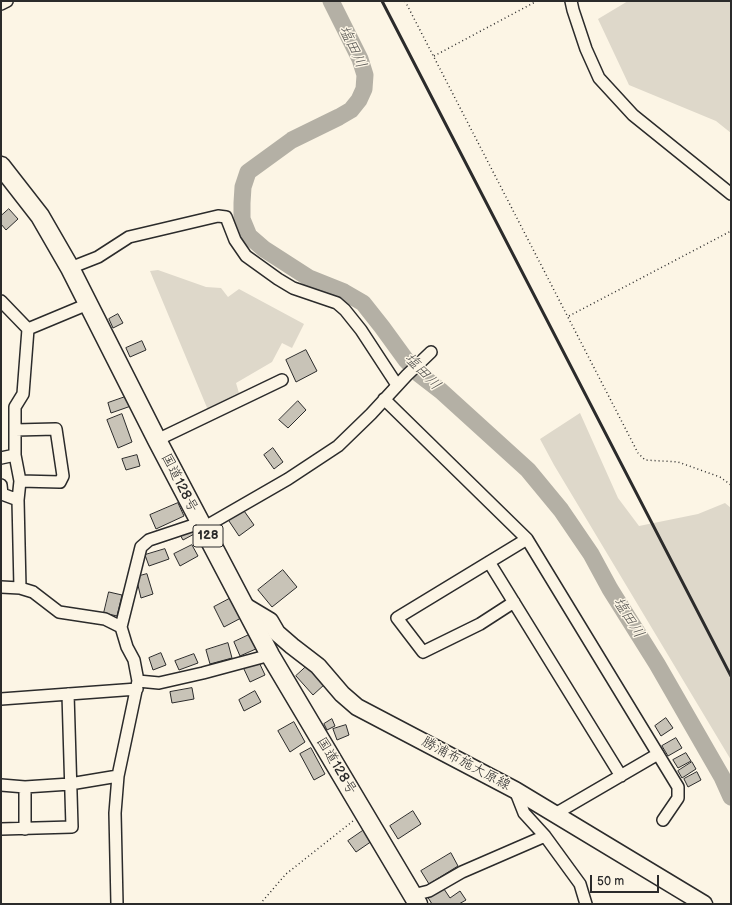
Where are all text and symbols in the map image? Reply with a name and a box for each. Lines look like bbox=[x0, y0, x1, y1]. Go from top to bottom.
water label: 塩田川 bbox=[334, 23, 370, 71]
water label: 塩田川 bbox=[400, 350, 444, 394]
street label: 国道128号 bbox=[157, 451, 201, 515]
road number: 128 bbox=[193, 525, 223, 547]
water label: 塩田川 bbox=[608, 594, 648, 642]
street label: 国道128号 bbox=[312, 734, 360, 798]
street label: 勝浦布施大原線 bbox=[419, 734, 513, 794]
scale bar bbox=[592, 867, 661, 893]
text: 50 m bbox=[597, 874, 624, 889]

